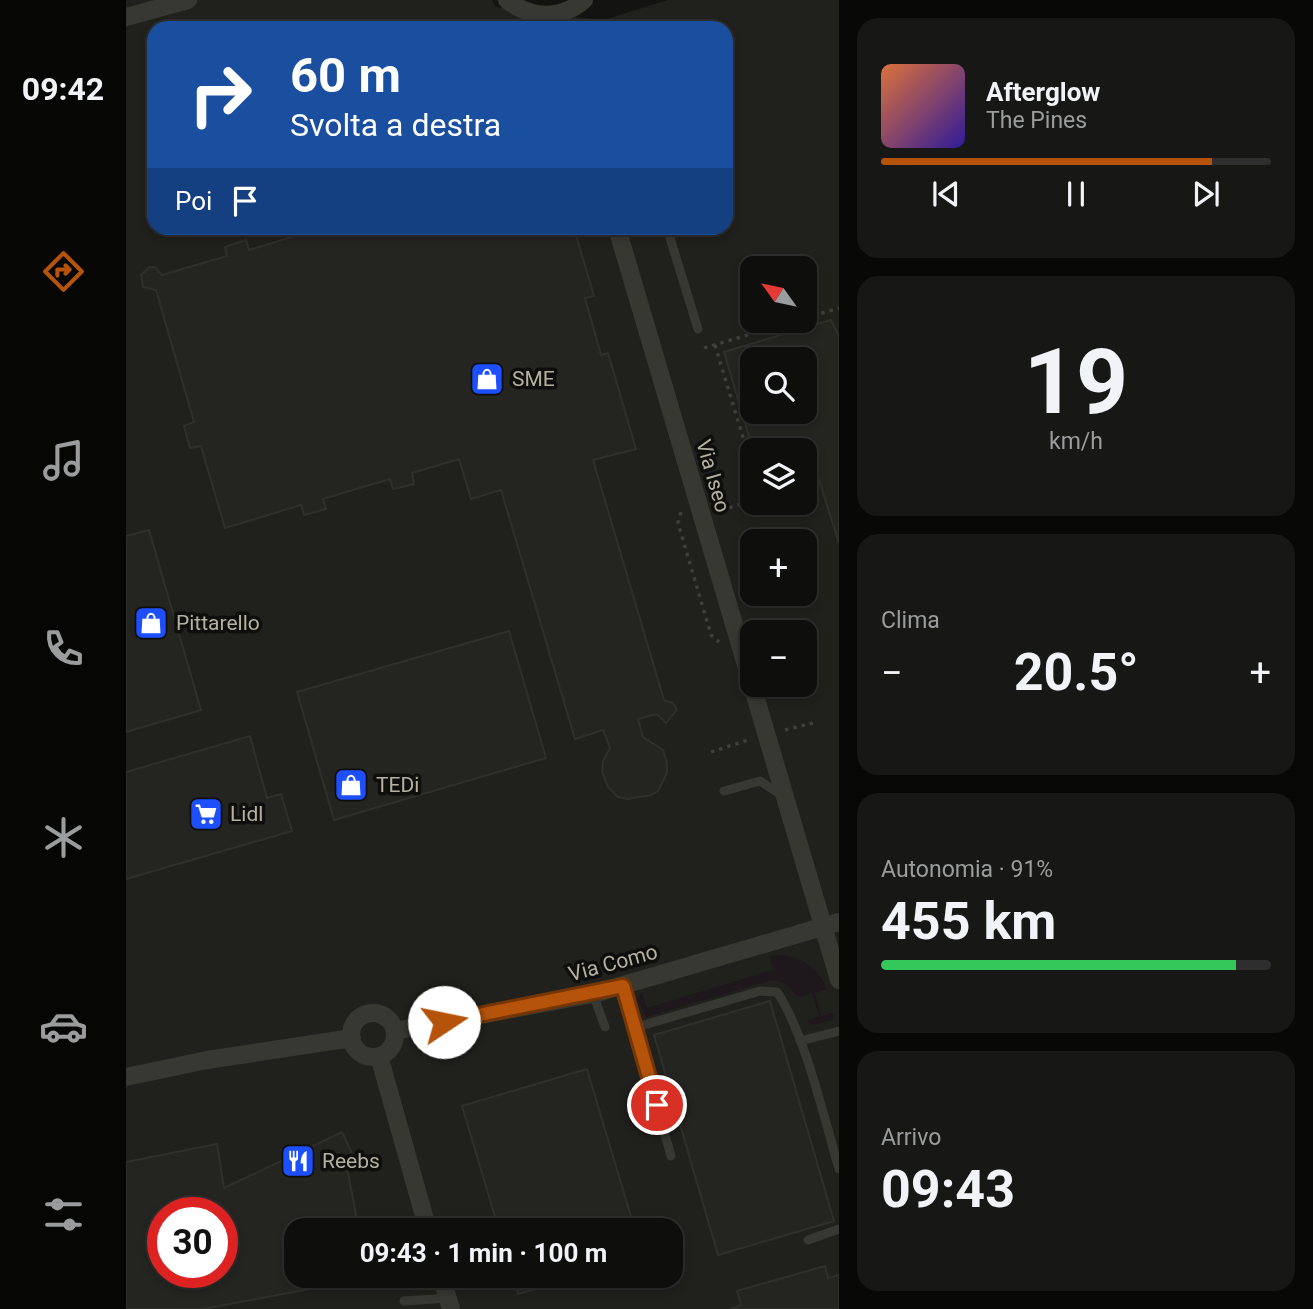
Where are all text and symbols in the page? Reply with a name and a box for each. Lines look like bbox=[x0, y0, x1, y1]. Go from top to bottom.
text: 60 m bbox=[290, 47, 401, 104]
icon: right bbox=[175, 49, 266, 140]
text: 09:42 bbox=[22, 70, 104, 108]
text: Afterglow bbox=[986, 77, 1100, 107]
text: Svolta a destra bbox=[290, 106, 501, 144]
text: The Pines bbox=[986, 107, 1087, 134]
icon: previous bbox=[927, 175, 965, 213]
icon: pause bbox=[1057, 175, 1095, 213]
icon: next bbox=[1187, 175, 1225, 213]
icon: arrive bbox=[226, 182, 264, 220]
text: Poi bbox=[175, 186, 212, 216]
icon: directions bbox=[39, 247, 88, 296]
north arrow bbox=[740, 256, 817, 332]
map controls bbox=[740, 256, 817, 697]
text: 19 bbox=[1024, 329, 1128, 435]
button: search bbox=[740, 347, 817, 424]
shop icon: SME bbox=[468, 360, 506, 398]
place label: SME bbox=[512, 367, 555, 391]
text: km/h bbox=[1049, 428, 1103, 455]
icon: music bbox=[39, 436, 88, 485]
street label: Via Iseo bbox=[691, 437, 735, 515]
button: layers bbox=[740, 438, 817, 515]
button: + bbox=[740, 529, 817, 606]
shop icon: Pittarello bbox=[132, 604, 170, 642]
text: Clima bbox=[881, 607, 940, 634]
place label: Pittarello bbox=[176, 611, 260, 635]
button: − bbox=[740, 620, 817, 697]
icon: phone bbox=[39, 624, 88, 673]
text: 20.5° bbox=[1014, 642, 1139, 703]
text: − bbox=[881, 651, 903, 695]
text: + bbox=[1249, 651, 1271, 695]
shop icon: TEDi bbox=[332, 766, 370, 804]
place label: TEDi bbox=[376, 773, 419, 797]
supermarket icon: Lidl bbox=[187, 795, 225, 833]
place label: Lidl bbox=[230, 802, 263, 826]
icon: climate bbox=[39, 813, 88, 862]
text: Autonomia · 91% bbox=[881, 856, 1053, 883]
text: 455 km bbox=[881, 891, 1056, 952]
street label: Via Como bbox=[566, 940, 660, 986]
position arrow bbox=[407, 985, 481, 1059]
icon: car bbox=[39, 1002, 88, 1051]
pin bbox=[627, 1075, 687, 1135]
icon: arrive bbox=[638, 1086, 676, 1124]
text: Arrivo bbox=[881, 1124, 941, 1151]
restaurant icon: Reebs bbox=[279, 1142, 317, 1180]
place label: Reebs bbox=[322, 1149, 380, 1173]
text: 09:43 bbox=[881, 1159, 1015, 1220]
icon: filters bbox=[39, 1190, 88, 1239]
speed limit sign: 30 bbox=[147, 1197, 238, 1288]
text: 09:43 · 1 min · 100 m bbox=[360, 1238, 607, 1268]

